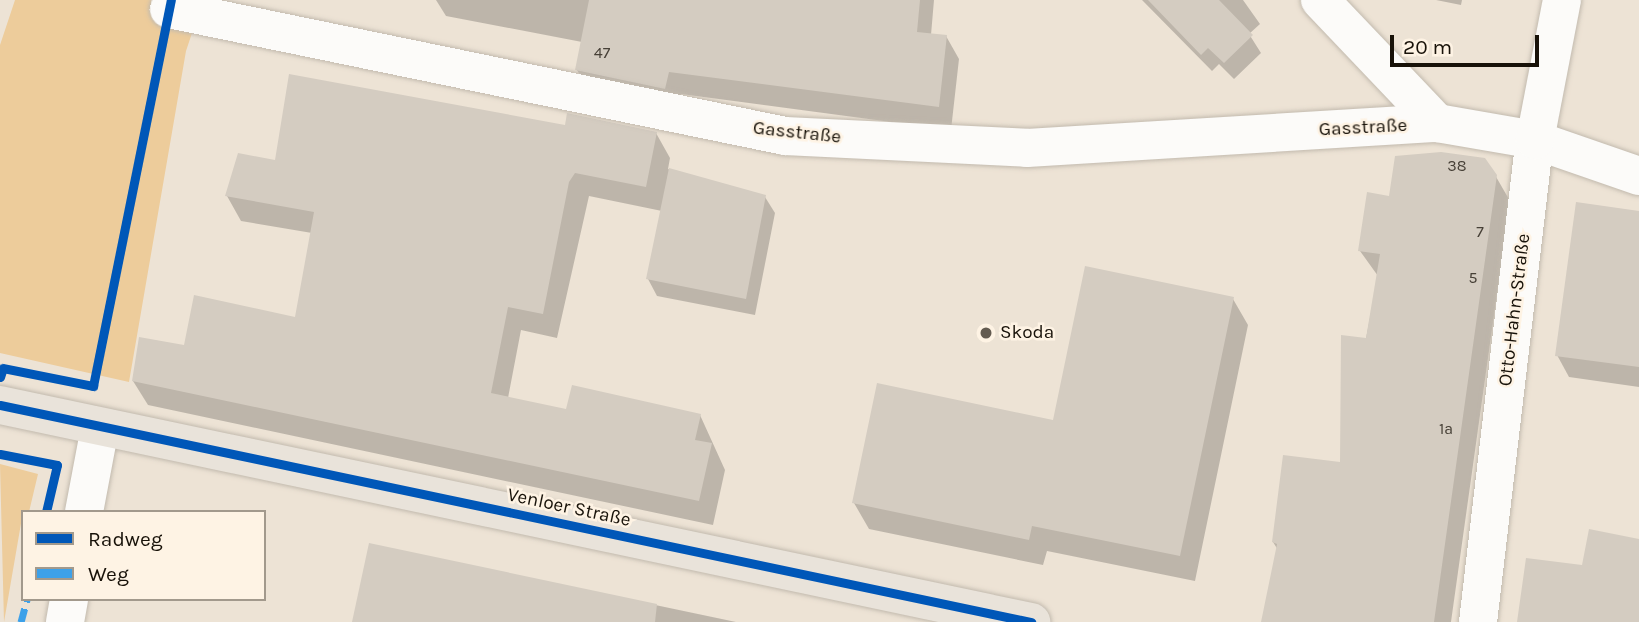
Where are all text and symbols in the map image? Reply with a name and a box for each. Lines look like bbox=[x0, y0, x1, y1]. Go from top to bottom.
scale bar bbox=[1394, 21, 1543, 65]
text: 20 m bbox=[1403, 35, 1452, 59]
house number: 47 bbox=[594, 43, 610, 63]
street label: Gasstraße bbox=[1318, 114, 1408, 142]
street label: Gasstraße bbox=[752, 117, 842, 149]
house number: 38 bbox=[1447, 156, 1467, 176]
house number: 7 bbox=[1476, 222, 1484, 242]
street label: Otto-Hahn-Straße bbox=[1494, 232, 1536, 388]
house number: 5 bbox=[1468, 268, 1478, 288]
place label: Skoda bbox=[1000, 322, 1054, 344]
marker: Skoda bbox=[978, 325, 994, 341]
house number: 1a bbox=[1439, 419, 1453, 439]
street label: Venloer Straße bbox=[505, 484, 633, 532]
legend bbox=[21, 510, 266, 601]
text: Radweg bbox=[88, 527, 163, 551]
text: Weg bbox=[88, 562, 129, 586]

